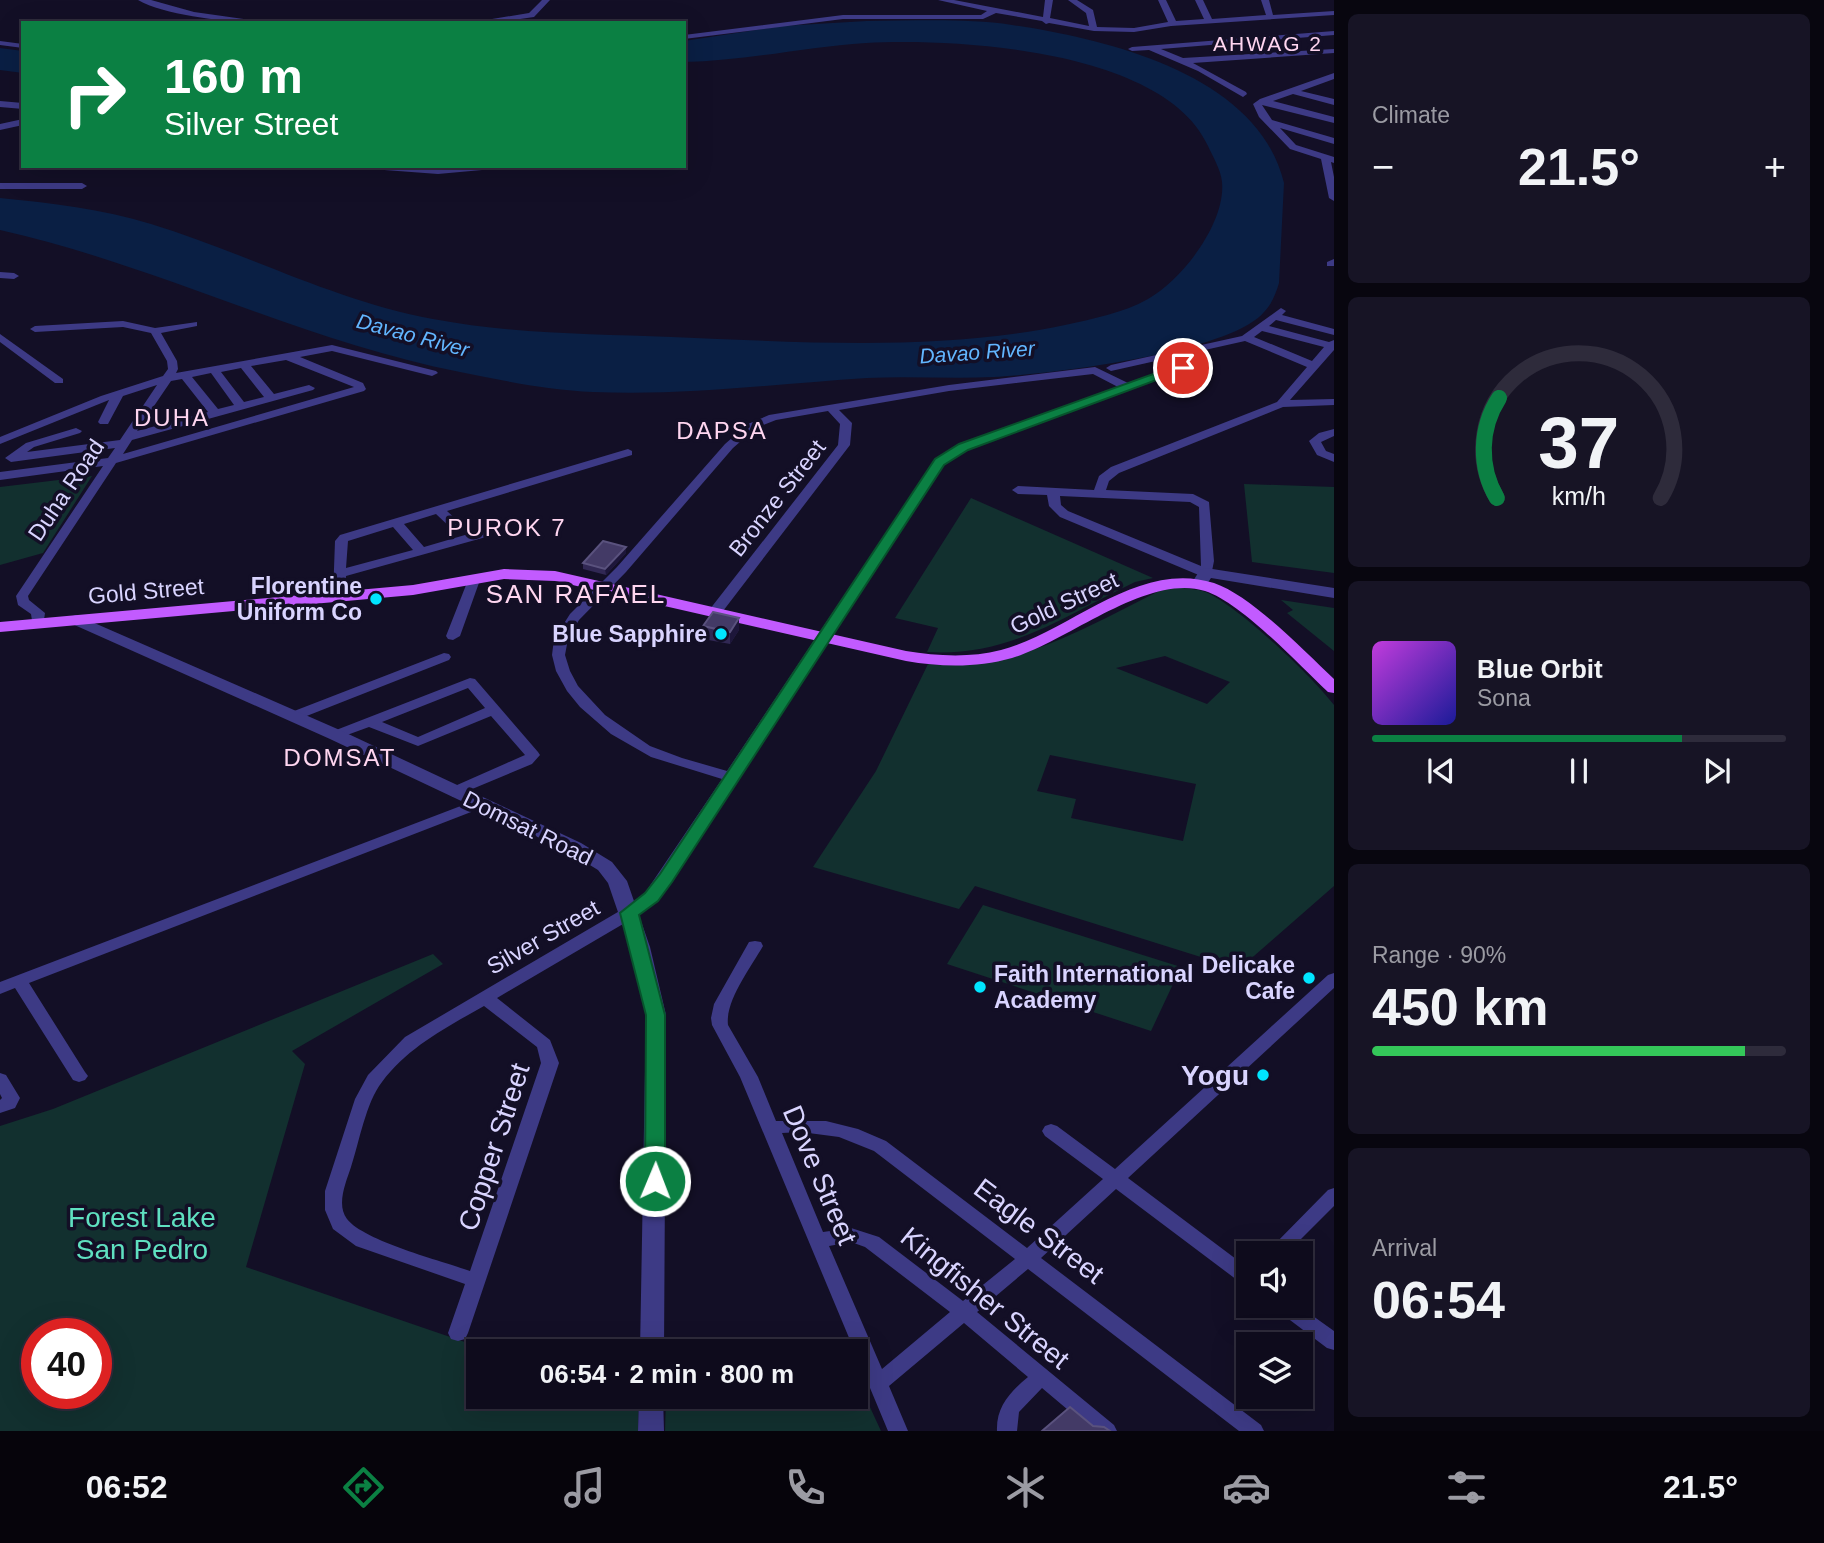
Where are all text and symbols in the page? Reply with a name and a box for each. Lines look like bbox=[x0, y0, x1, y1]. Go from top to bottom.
district label: AHWAG 2 bbox=[1213, 32, 1323, 55]
icon: right bbox=[49, 49, 140, 140]
text: 160 m bbox=[164, 49, 303, 103]
text: Climate bbox=[1372, 102, 1450, 128]
text: Silver Street bbox=[164, 106, 338, 142]
text: 21.5° bbox=[1518, 138, 1640, 196]
text: − bbox=[1372, 146, 1394, 188]
text: + bbox=[1764, 146, 1786, 188]
water label: Davao River bbox=[354, 309, 473, 361]
water label: Davao River bbox=[919, 336, 1036, 368]
pin bbox=[1153, 338, 1213, 398]
icon: arrive bbox=[1164, 349, 1202, 387]
text: 37 bbox=[1539, 403, 1619, 484]
district label: DUHA bbox=[134, 404, 210, 431]
district label: DAPSA bbox=[676, 417, 768, 444]
street label: Duha Road bbox=[23, 434, 109, 546]
street label: Bronze Street bbox=[723, 434, 831, 561]
text: km/h bbox=[1552, 482, 1606, 510]
district label: PUROK 7 bbox=[447, 514, 567, 541]
street label: Gold Street bbox=[1006, 566, 1123, 639]
street label: Gold Street bbox=[87, 573, 206, 609]
place label: Florentine Uniform Co bbox=[237, 573, 362, 625]
district label: SAN RAFAEL bbox=[486, 579, 666, 609]
marker: Florentine Uniform Co bbox=[368, 591, 384, 607]
place label: Blue Sapphire bbox=[552, 621, 707, 647]
marker: Blue Sapphire bbox=[713, 626, 729, 642]
text: Blue Orbit bbox=[1477, 654, 1603, 684]
text: Sona bbox=[1477, 685, 1531, 711]
district label: DOMSAT bbox=[284, 744, 396, 771]
icon: previous bbox=[1422, 752, 1460, 790]
icon: pause bbox=[1560, 752, 1598, 790]
icon: next bbox=[1698, 752, 1736, 790]
street label: Domsat Road bbox=[459, 785, 597, 871]
street label: Silver Street bbox=[482, 894, 604, 980]
text: Range · 90% bbox=[1372, 942, 1506, 968]
place label: Delicake Cafe bbox=[1202, 952, 1295, 1004]
place label: Faith International Academy bbox=[994, 961, 1193, 1013]
marker: Delicake Cafe bbox=[1301, 970, 1317, 986]
text: 450 km bbox=[1372, 978, 1548, 1036]
marker: Faith International Academy bbox=[972, 979, 988, 995]
street label: Copper Street bbox=[452, 1059, 536, 1235]
place label: Yogu bbox=[1181, 1060, 1249, 1091]
marker: Yogu bbox=[1255, 1067, 1271, 1083]
street label: Dove Street bbox=[777, 1101, 863, 1249]
position arrow bbox=[618, 1144, 692, 1218]
street label: Eagle Street bbox=[968, 1172, 1110, 1290]
park label: Forest Lake San Pedro bbox=[68, 1202, 216, 1265]
street label: Kingfisher Street bbox=[895, 1221, 1075, 1375]
text: Arrival bbox=[1372, 1235, 1437, 1261]
map controls bbox=[1236, 1241, 1313, 1409]
button: sound bbox=[1236, 1241, 1313, 1318]
text: 06:54 bbox=[1372, 1271, 1505, 1329]
speed limit sign: 40 bbox=[21, 1318, 112, 1409]
button: layers bbox=[1236, 1332, 1313, 1409]
text: 06:54 · 2 min · 800 m bbox=[540, 1359, 794, 1389]
icon: directions bbox=[339, 1463, 388, 1512]
icon: music bbox=[560, 1463, 609, 1512]
icon: phone bbox=[781, 1463, 830, 1512]
icon: climate bbox=[1001, 1463, 1050, 1512]
icon: car bbox=[1222, 1463, 1271, 1512]
icon: filters bbox=[1442, 1463, 1491, 1512]
text: 06:52 bbox=[86, 1469, 168, 1505]
text: 21.5° bbox=[1663, 1469, 1738, 1505]

